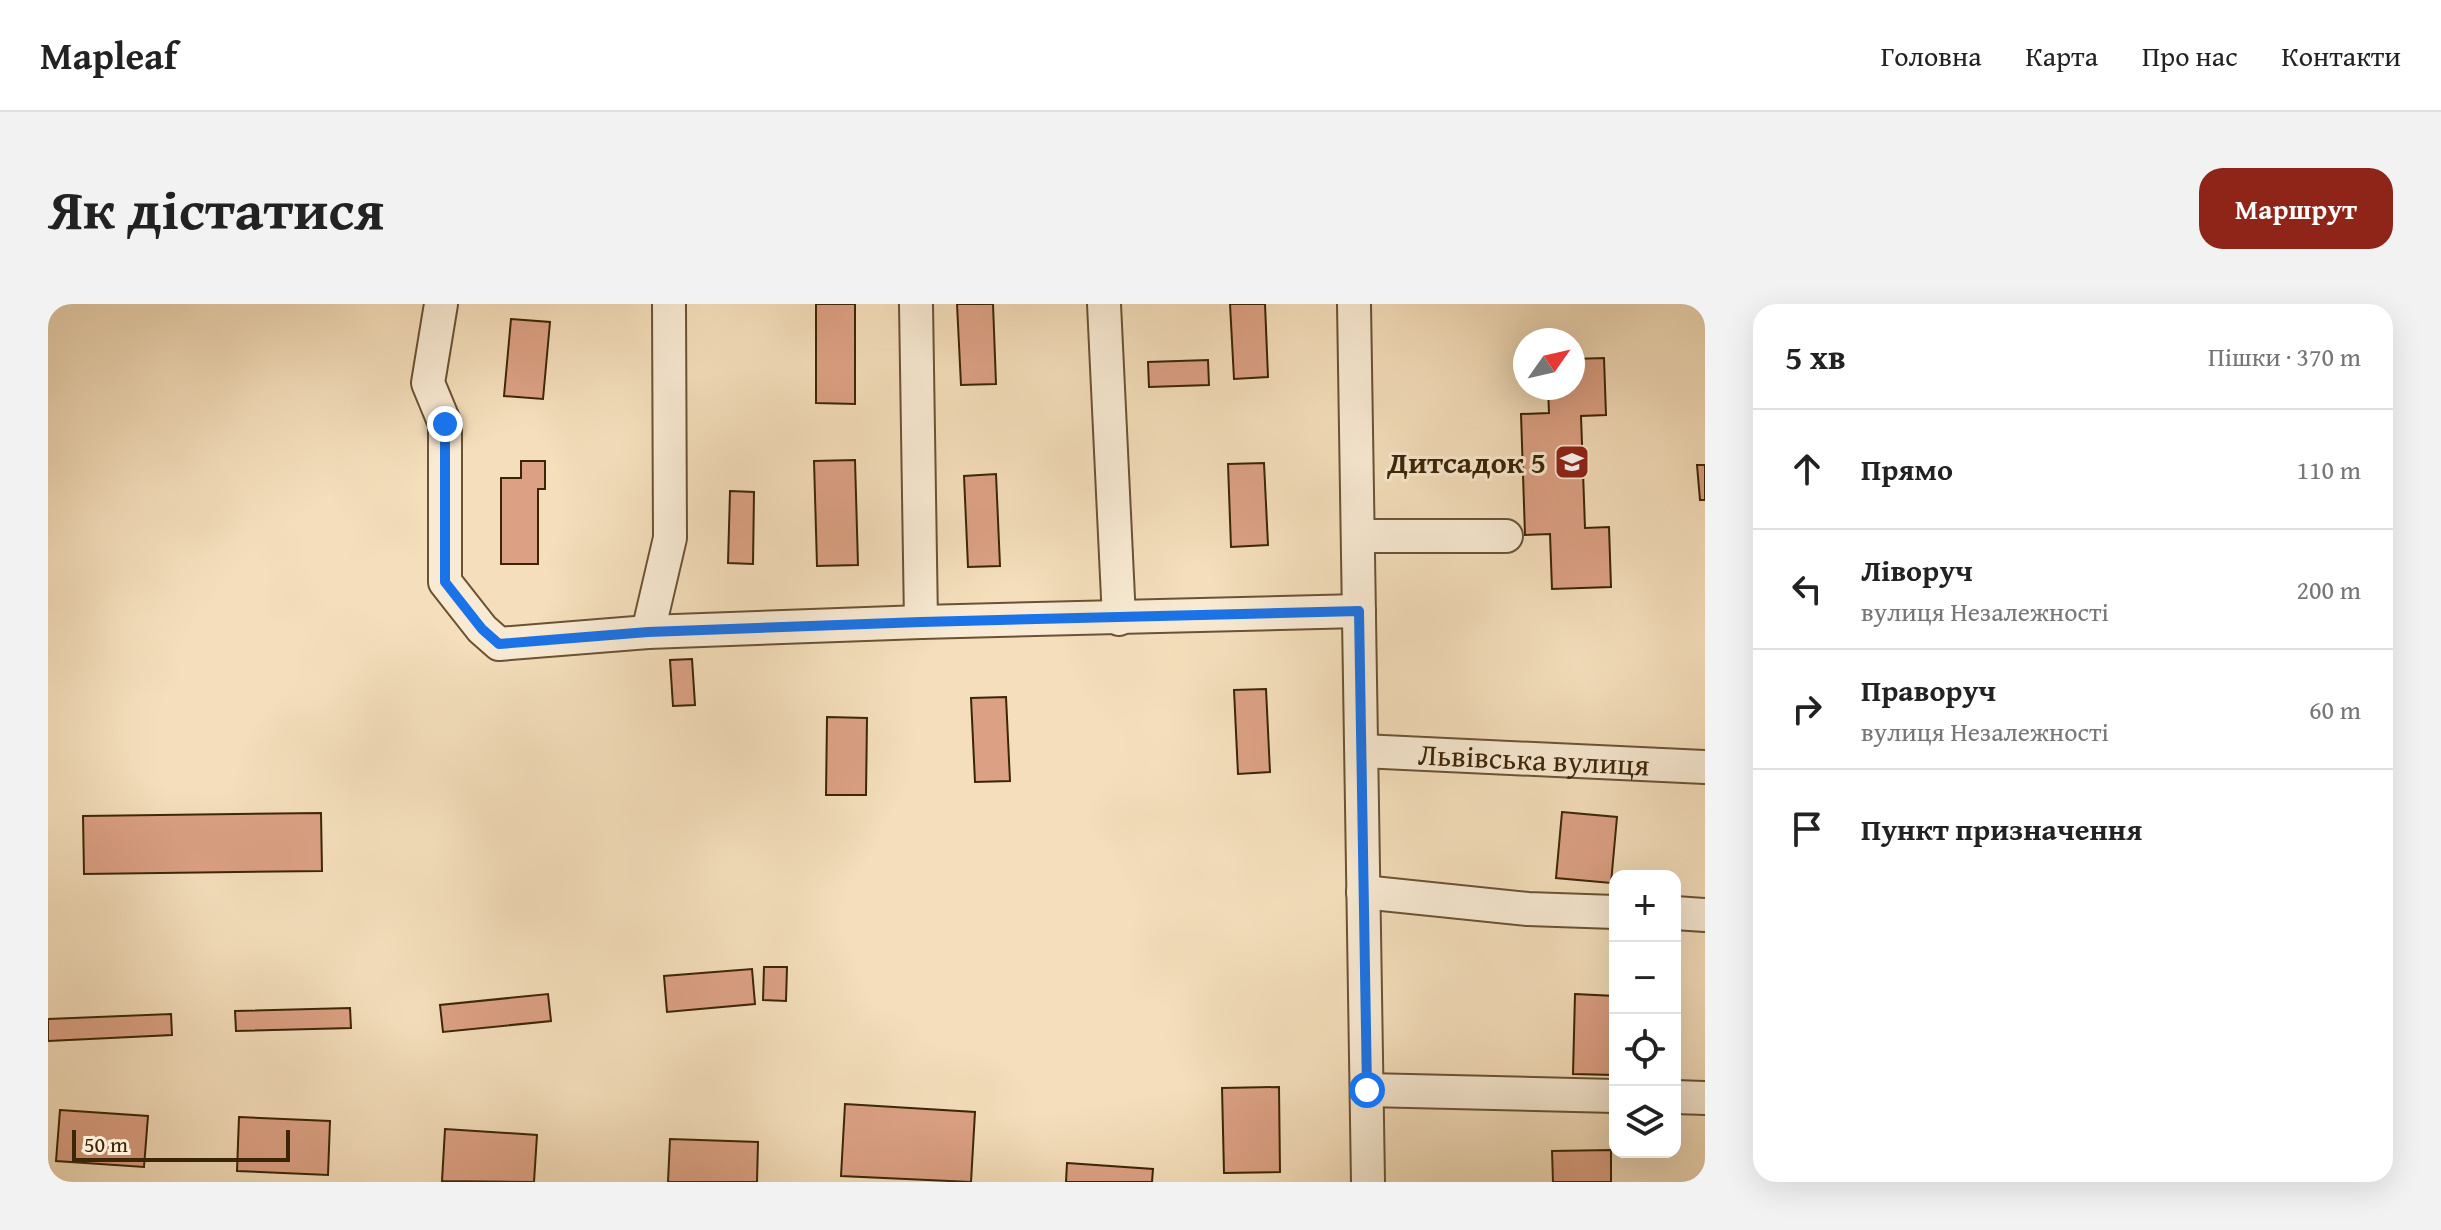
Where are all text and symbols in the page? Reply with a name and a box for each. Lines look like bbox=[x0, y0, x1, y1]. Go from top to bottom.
text: Mapleaf bbox=[40, 27, 177, 83]
text: Головна bbox=[1881, 35, 1981, 76]
text: Карта bbox=[2025, 35, 2098, 76]
text: Про нас bbox=[2142, 35, 2238, 76]
text: Контакти bbox=[2282, 35, 2401, 76]
text: Як дістатися bbox=[48, 167, 384, 250]
button: Маршрут bbox=[2199, 168, 2393, 249]
north arrow bbox=[1513, 328, 1585, 400]
text: 5 хв bbox=[1785, 332, 1846, 381]
text: Пішки · 370 m bbox=[2208, 337, 2361, 376]
route end bbox=[427, 406, 463, 442]
place label: Дитсадок 5 bbox=[1386, 440, 1546, 484]
school or university icon: Дитсадок 5 bbox=[1553, 443, 1591, 481]
icon: ahead bbox=[1785, 447, 1829, 491]
text: Прямо bbox=[1861, 447, 1953, 491]
text: 110 m bbox=[2296, 450, 2361, 489]
text: Ліворуч bbox=[1861, 548, 1973, 592]
icon: left bbox=[1785, 567, 1829, 611]
text: 200 m bbox=[2296, 570, 2361, 609]
text: вулиця Незалежності bbox=[1861, 592, 2109, 631]
text: Праворуч bbox=[1861, 668, 1996, 712]
icon: right bbox=[1785, 687, 1829, 731]
text: 60 m bbox=[2309, 690, 2361, 729]
text: вулиця Незалежності bbox=[1861, 712, 2109, 751]
street label: Львівська вулиця bbox=[1417, 732, 1651, 786]
icon: arrive bbox=[1785, 807, 1829, 851]
text: Пункт призначення bbox=[1861, 807, 2142, 851]
map controls bbox=[1609, 870, 1681, 1158]
button: + bbox=[1609, 870, 1681, 942]
button: − bbox=[1609, 942, 1681, 1014]
button: locate bbox=[1609, 1014, 1681, 1086]
route start bbox=[1349, 1072, 1385, 1108]
button: layers bbox=[1609, 1086, 1681, 1158]
scale bar bbox=[72, 1126, 290, 1162]
text: 50 m bbox=[84, 1128, 128, 1160]

